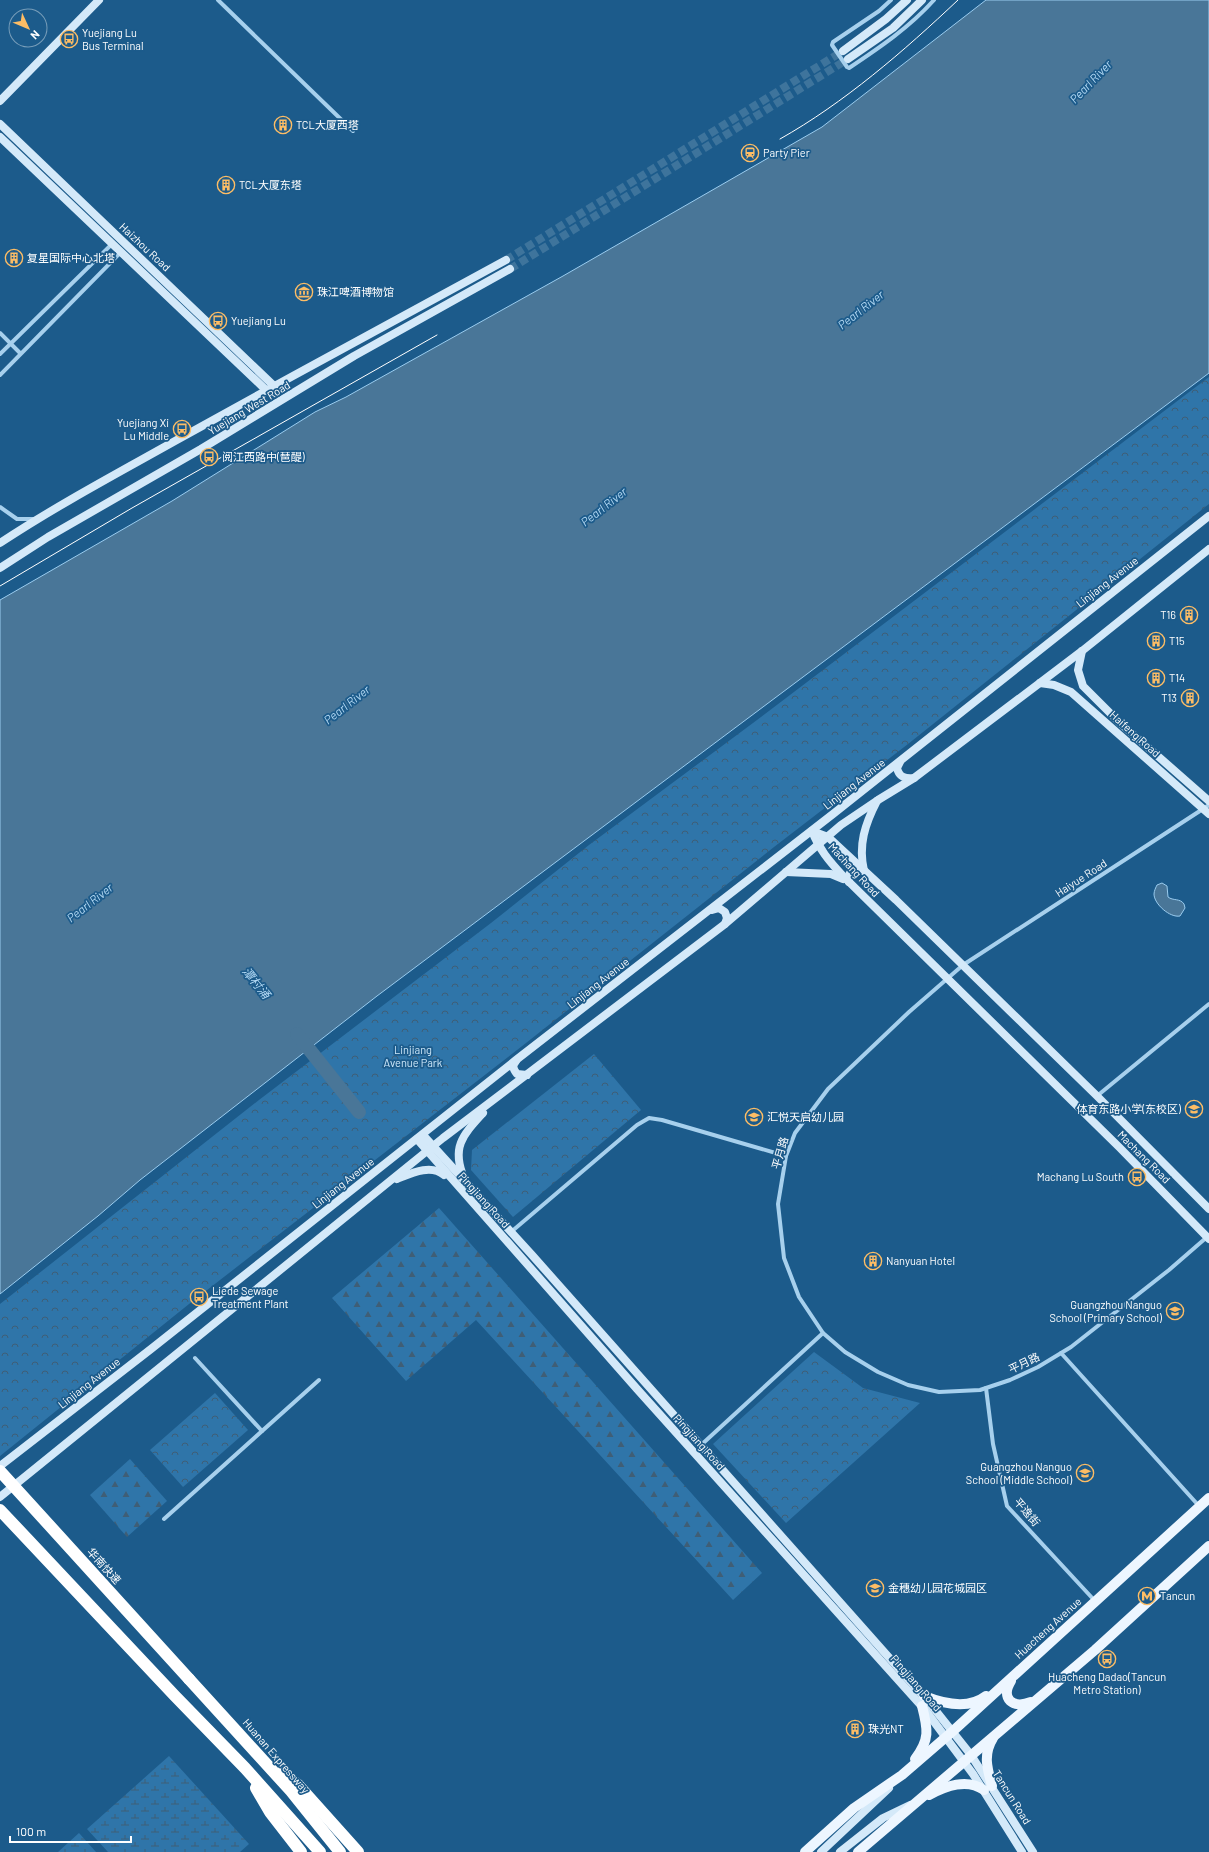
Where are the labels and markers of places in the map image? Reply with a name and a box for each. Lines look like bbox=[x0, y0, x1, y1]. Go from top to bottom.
place label: Yuejiang Lu Bus Terminal bbox=[82, 26, 143, 52]
bus stop icon: Yuejiang Lu Bus Terminal bbox=[59, 29, 79, 49]
building icon: TCL大厦西塔 bbox=[273, 115, 293, 135]
place label: TCL大厦西塔 bbox=[296, 118, 359, 131]
station icon: Party Pier bbox=[740, 143, 760, 163]
place label: Party Pier bbox=[763, 146, 810, 159]
building icon: TCL大厦东塔 bbox=[216, 175, 236, 195]
place label: TCL大厦东塔 bbox=[239, 178, 302, 191]
building icon: 复星国际中心北塔 bbox=[4, 248, 24, 268]
place label: 复星国际中心北塔 bbox=[27, 251, 115, 264]
museum icon: 珠江啤酒博物馆 bbox=[294, 282, 314, 302]
place label: 珠江啤酒博物馆 bbox=[317, 285, 394, 298]
bus stop icon: Yuejiang Lu bbox=[208, 311, 228, 331]
place label: Yuejiang Lu bbox=[231, 314, 286, 327]
place label: Yuejiang Xi Lu Middle bbox=[117, 416, 169, 442]
bus stop icon: Yuejiang Xi Lu Middle bbox=[172, 419, 192, 439]
bus stop icon: 阅江西路中(琶醍) bbox=[199, 447, 219, 467]
place label: 阅江西路中(琶醍) bbox=[222, 450, 305, 463]
building icon: T16 bbox=[1179, 605, 1199, 625]
place label: T16 bbox=[1160, 608, 1176, 621]
building icon: T15 bbox=[1146, 631, 1166, 651]
place label: T15 bbox=[1169, 634, 1185, 647]
building icon: T14 bbox=[1146, 668, 1166, 688]
place label: T14 bbox=[1169, 671, 1185, 684]
building icon: T13 bbox=[1180, 688, 1200, 708]
place label: T13 bbox=[1161, 691, 1177, 704]
school or university icon: 体育东路小学(东校区) bbox=[1184, 1099, 1204, 1119]
place label: 体育东路小学(东校区) bbox=[1076, 1102, 1181, 1115]
school or university icon: 汇悦天启幼儿园 bbox=[744, 1107, 764, 1127]
place label: 汇悦天启幼儿园 bbox=[767, 1110, 844, 1123]
bus stop icon: Machang Lu South bbox=[1127, 1167, 1147, 1187]
place label: Machang Lu South bbox=[1037, 1170, 1124, 1183]
building icon: Nanyuan Hotel bbox=[863, 1251, 883, 1271]
place label: Nanyuan Hotel bbox=[886, 1254, 955, 1267]
place label: Liede Sewage Treatment Plant bbox=[212, 1284, 289, 1310]
bus stop icon: Liede Sewage Treatment Plant bbox=[189, 1287, 209, 1307]
place label: Guangzhou Nanguo School (Primary School) bbox=[1049, 1298, 1162, 1324]
school or university icon: Guangzhou Nanguo School (Primary School) bbox=[1165, 1301, 1185, 1321]
place label: Guangzhou Nanguo School (Middle School) bbox=[966, 1460, 1072, 1486]
school or university icon: Guangzhou Nanguo School (Middle School) bbox=[1075, 1463, 1095, 1483]
school or university icon: 金穗幼儿园花城园区 bbox=[865, 1578, 885, 1598]
place label: 金穗幼儿园花城园区 bbox=[888, 1581, 987, 1594]
metro station icon: Tancun bbox=[1137, 1586, 1157, 1606]
place label: Tancun bbox=[1160, 1589, 1195, 1602]
bus stop icon: Huacheng Dadao(Tancun Metro Station) bbox=[1097, 1649, 1117, 1669]
place label: Huacheng Dadao(Tancun Metro Station) bbox=[1048, 1670, 1166, 1696]
building icon: 珠光NT bbox=[845, 1719, 865, 1739]
place label: 珠光NT bbox=[868, 1722, 904, 1735]

